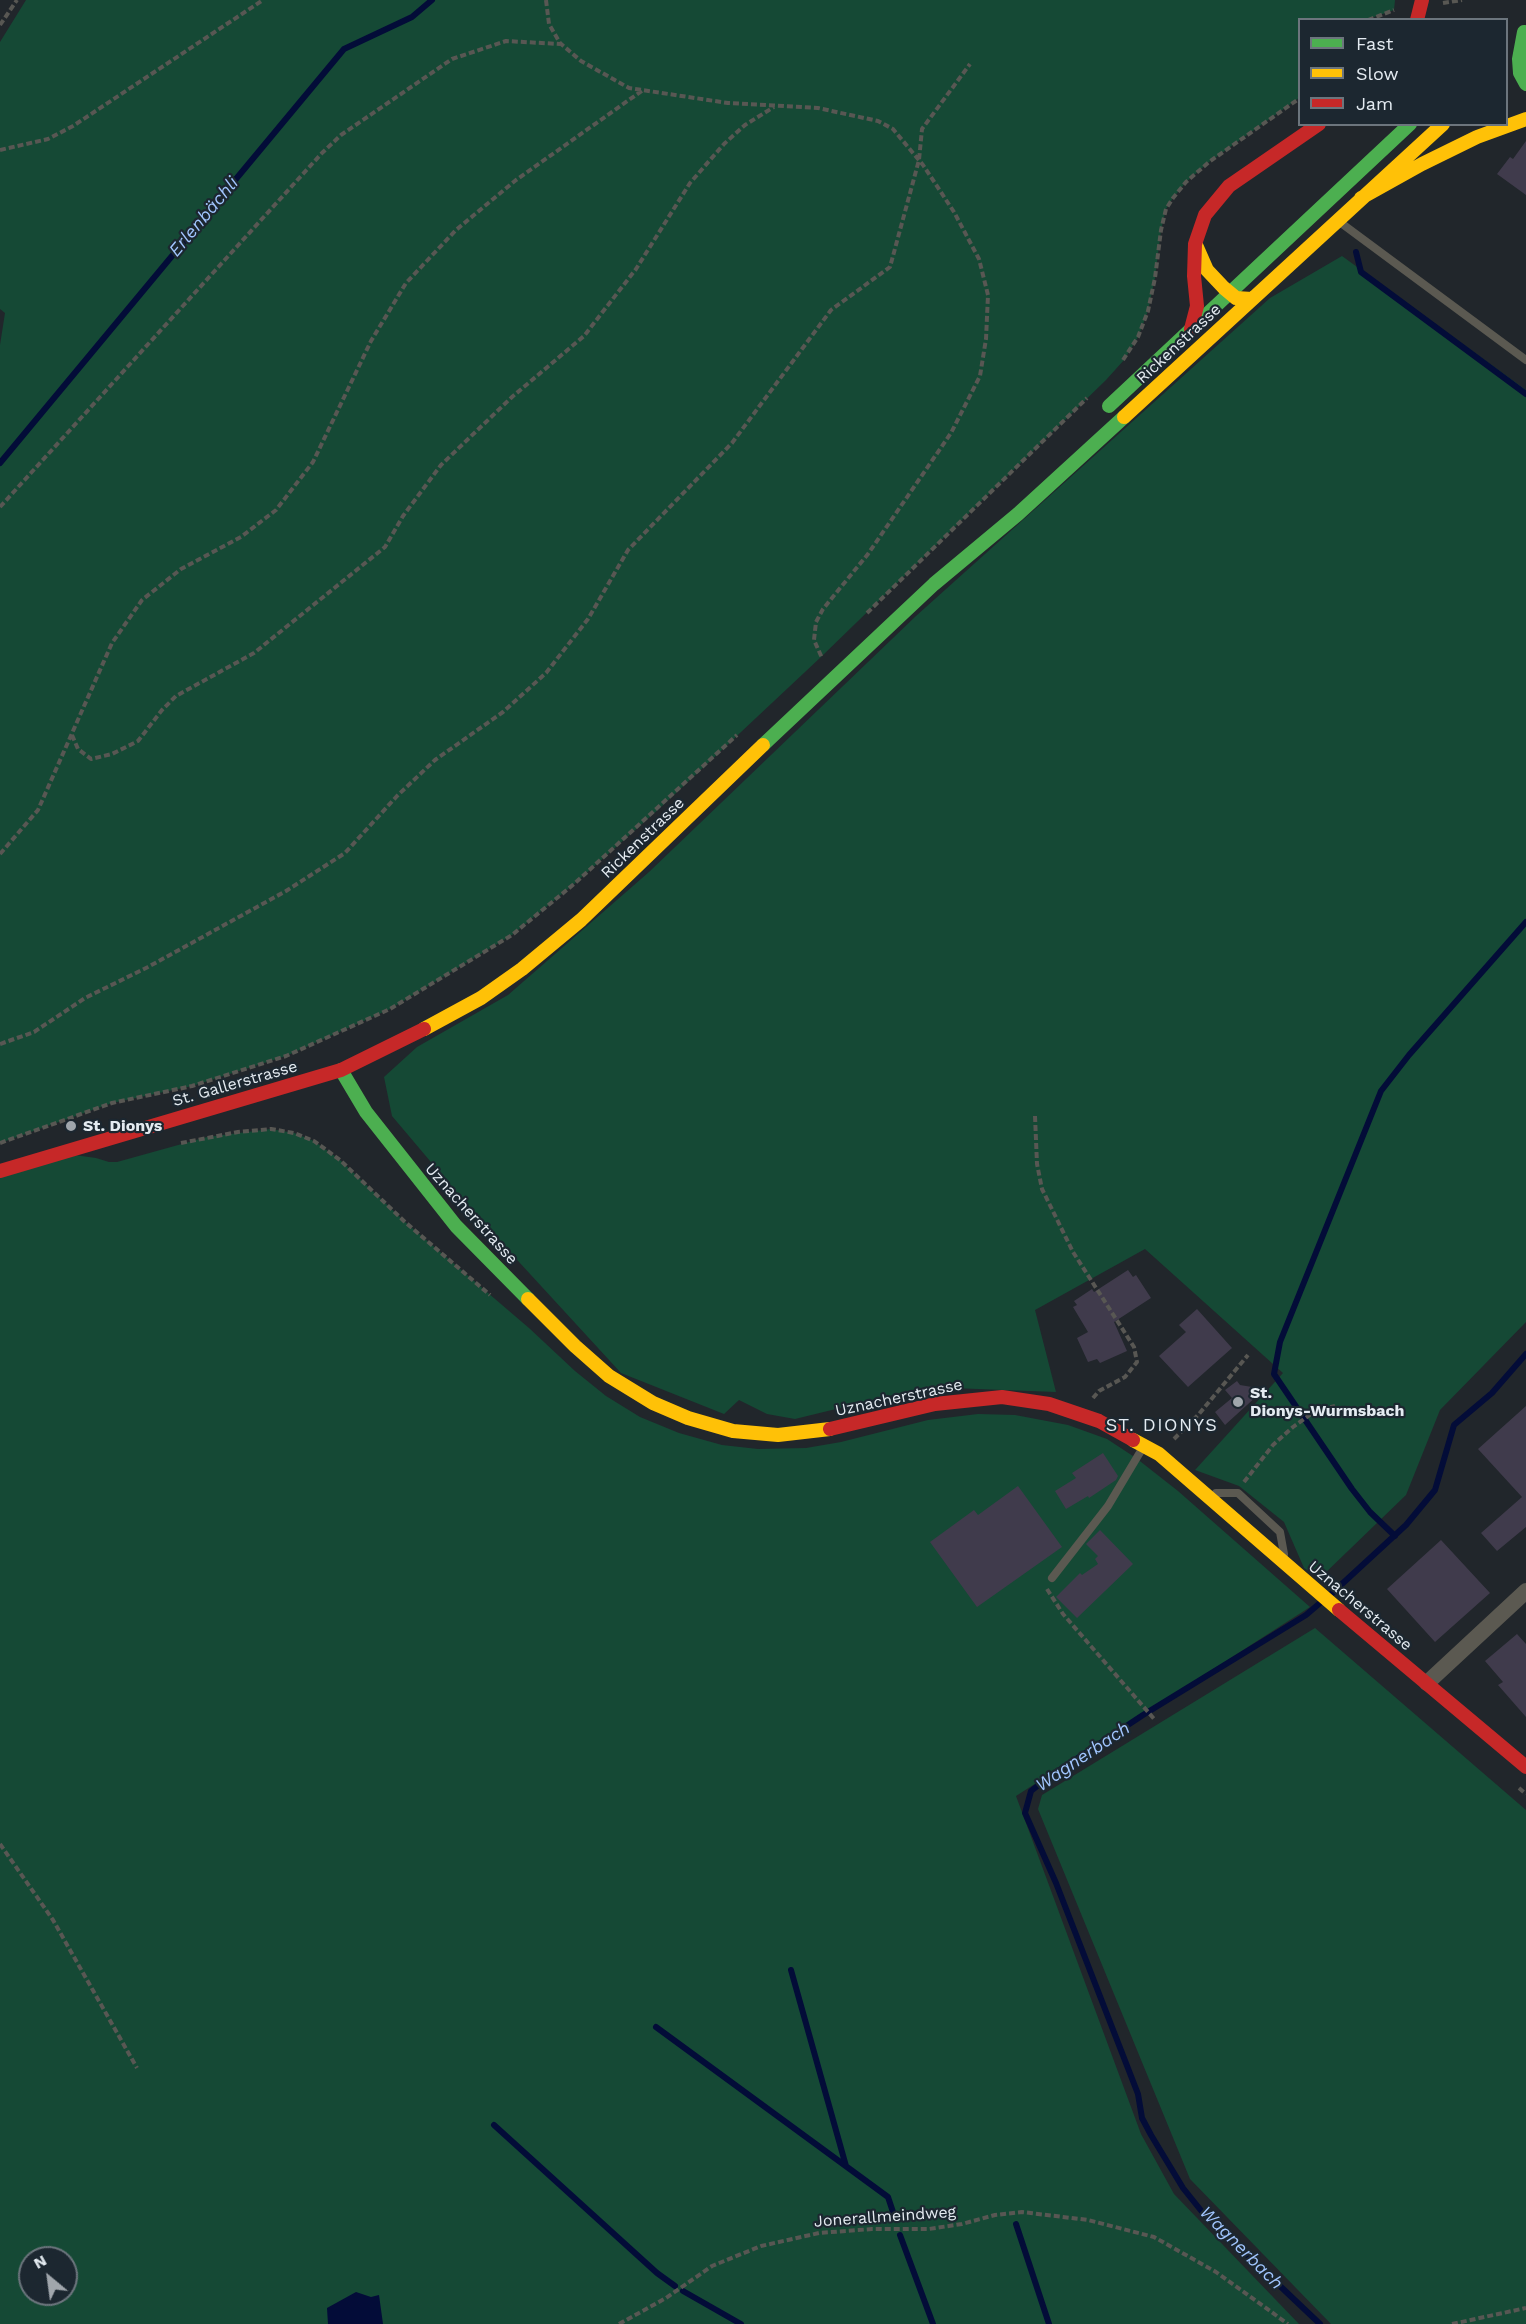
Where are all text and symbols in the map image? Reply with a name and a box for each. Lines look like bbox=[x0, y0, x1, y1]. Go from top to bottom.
legend bbox=[1298, 18, 1508, 126]
text: Fast bbox=[1356, 33, 1393, 54]
text: Slow bbox=[1356, 63, 1399, 84]
text: Jam bbox=[1356, 93, 1393, 114]
water label: Erlenbächli bbox=[164, 173, 244, 261]
street label: Rickenstrasse bbox=[1133, 300, 1225, 388]
street label: Rickenstrasse bbox=[597, 793, 689, 883]
street label: St. Gallerstrasse bbox=[170, 1057, 300, 1111]
place label: St. Dionys bbox=[83, 1116, 162, 1136]
marker: St. Dionys bbox=[64, 1119, 78, 1133]
street label: Uznacherstrasse bbox=[421, 1159, 521, 1269]
street label: Uznacherstrasse bbox=[834, 1375, 964, 1421]
place label: St. Dionys-Wurmsbach bbox=[1250, 1383, 1404, 1421]
marker: St. Dionys-Wurmsbach bbox=[1231, 1395, 1245, 1409]
district label: ST. DIONYS bbox=[1106, 1415, 1218, 1437]
street label: Uznacherstrasse bbox=[1304, 1557, 1416, 1655]
water label: Wagnerbach bbox=[1032, 1718, 1134, 1796]
street label: Jonerallmeindweg bbox=[813, 2202, 957, 2232]
water label: Wagnerbach bbox=[1195, 2202, 1287, 2294]
north arrow bbox=[18, 2246, 78, 2306]
text: N bbox=[30, 2250, 50, 2273]

